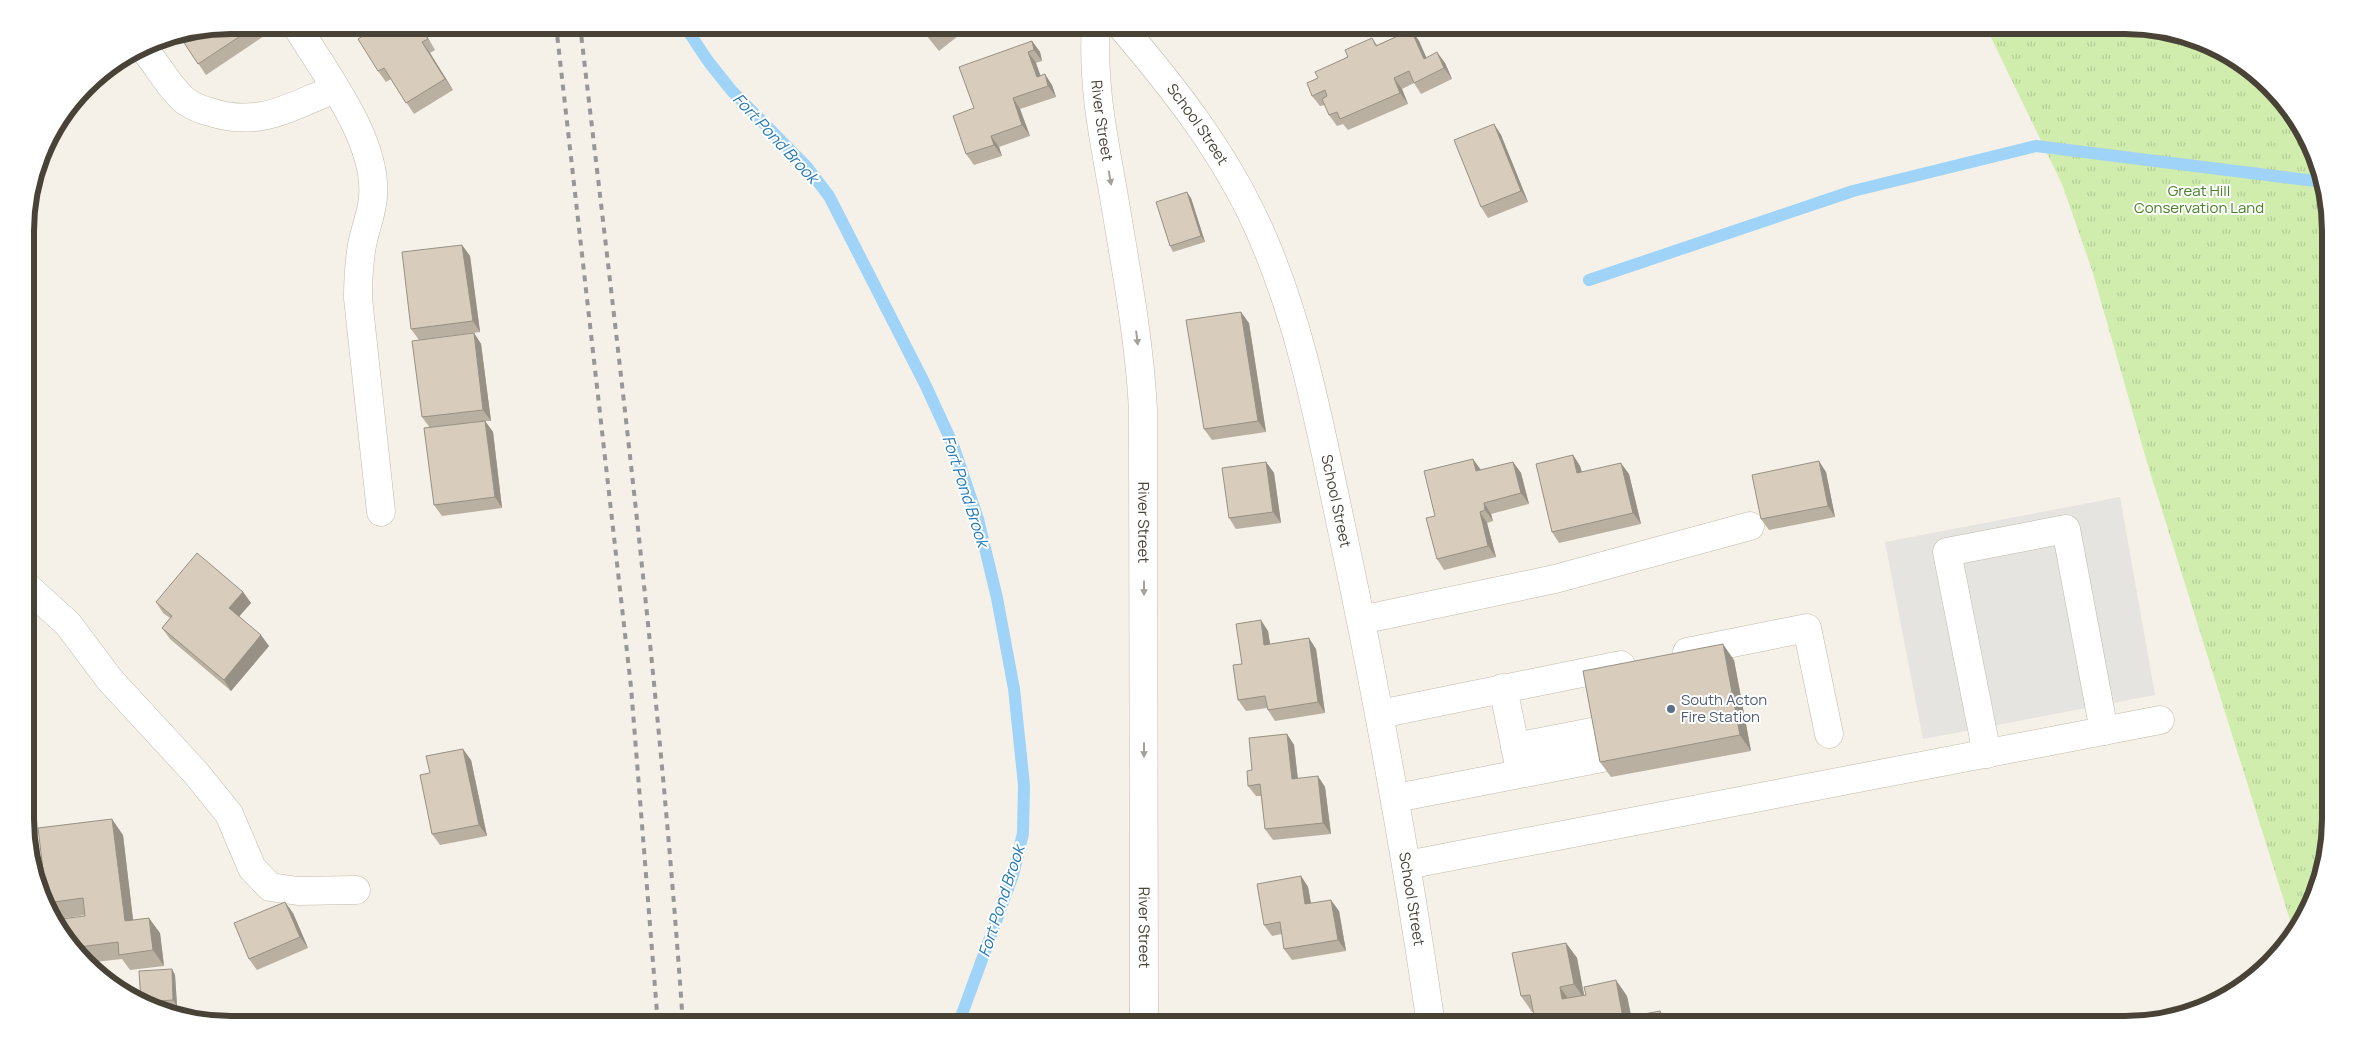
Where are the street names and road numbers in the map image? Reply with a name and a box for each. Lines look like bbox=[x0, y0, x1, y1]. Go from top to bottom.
street label: River Street bbox=[1086, 79, 1118, 163]
street label: School Street bbox=[1162, 79, 1234, 169]
street label: School Street bbox=[1316, 452, 1356, 550]
street label: River Street bbox=[1133, 482, 1154, 563]
street label: School Street bbox=[1394, 850, 1430, 947]
street label: River Street bbox=[1134, 887, 1155, 968]

